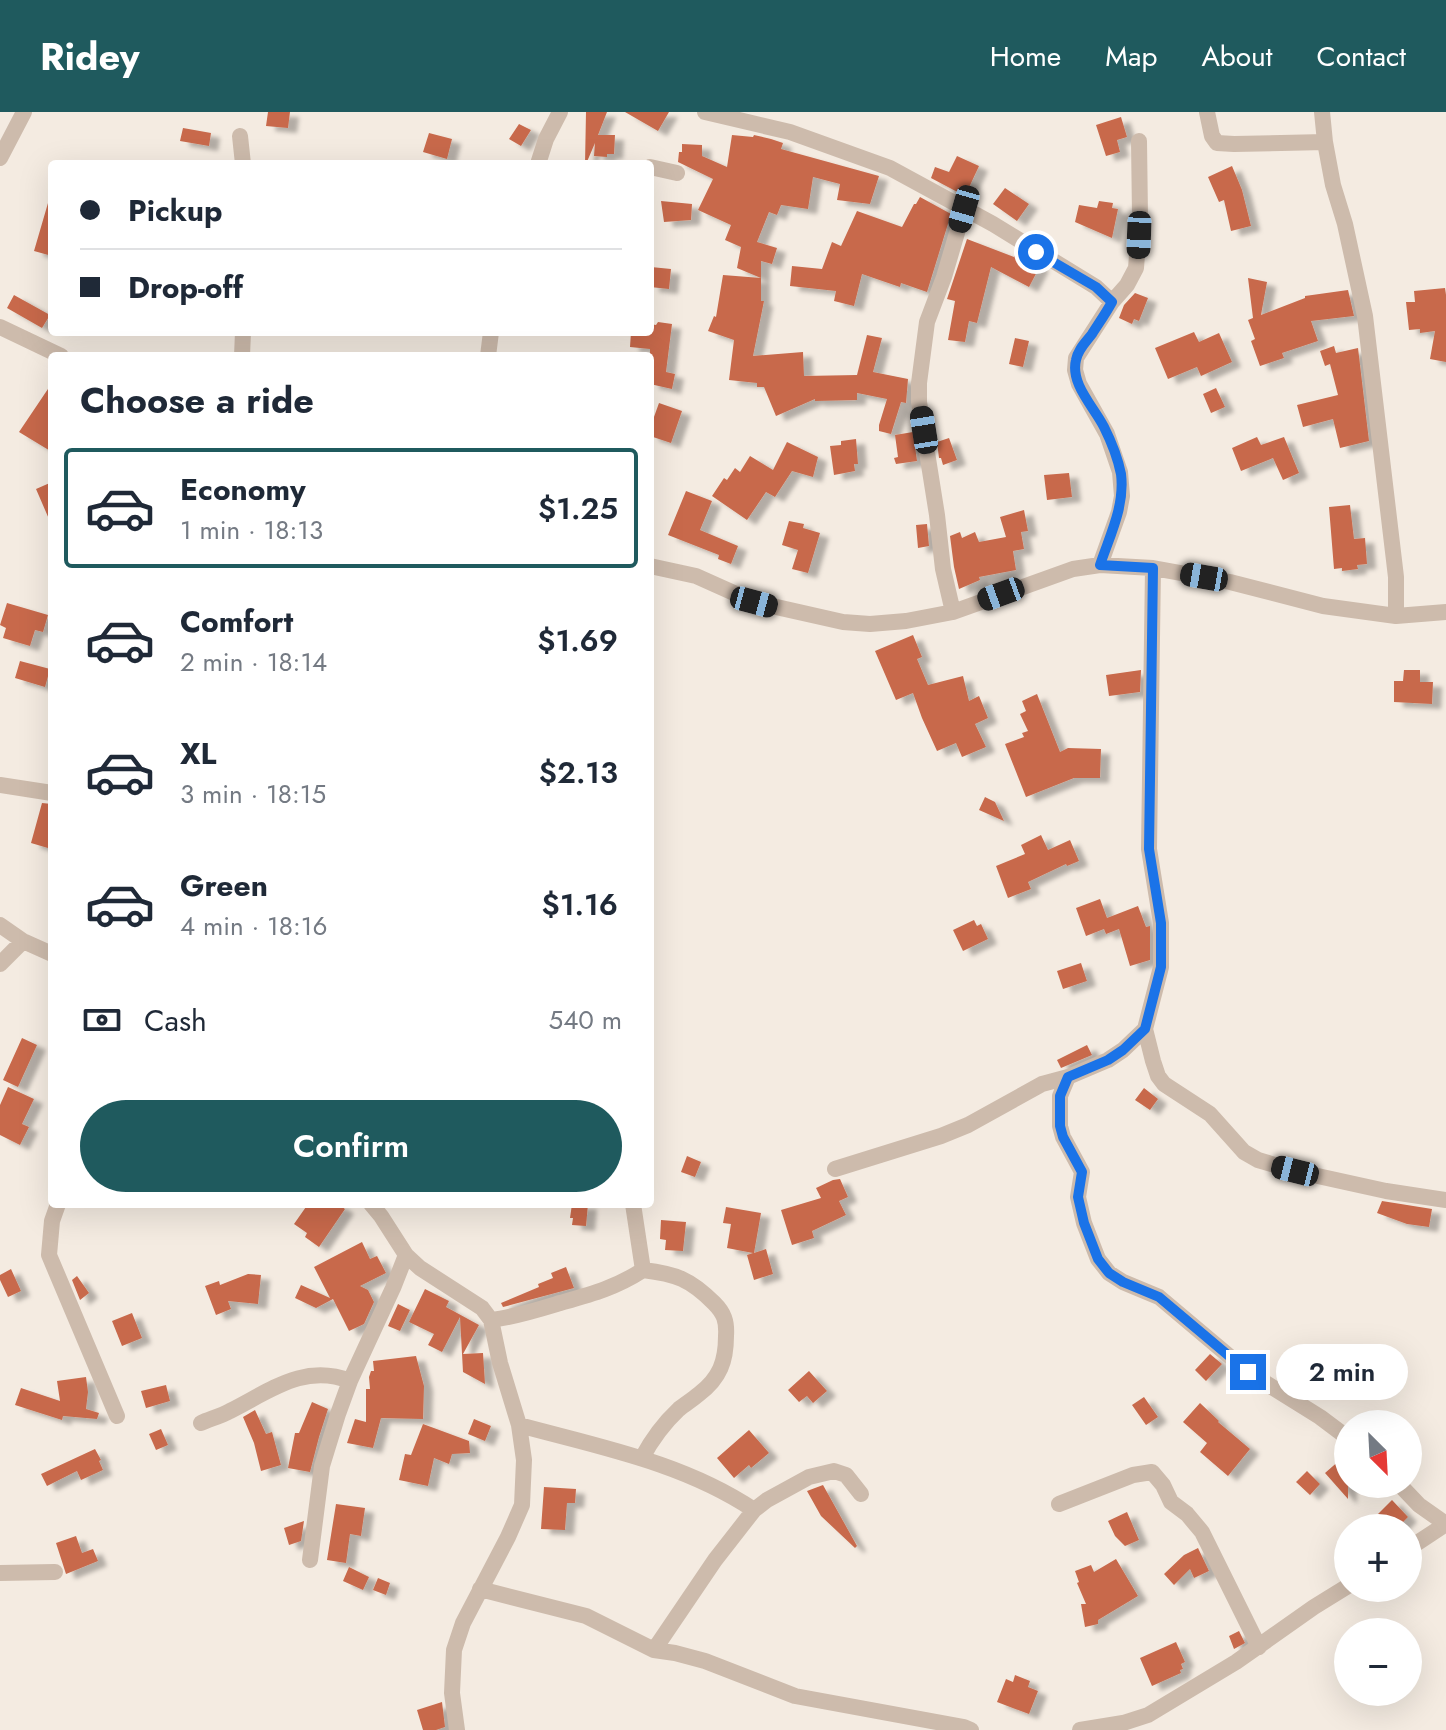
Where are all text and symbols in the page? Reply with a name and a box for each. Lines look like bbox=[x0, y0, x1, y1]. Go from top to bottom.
text: Ridey bbox=[40, 29, 140, 84]
text: Home bbox=[990, 36, 1061, 77]
text: Map bbox=[1105, 36, 1157, 77]
text: About bbox=[1201, 36, 1273, 77]
text: Contact bbox=[1317, 36, 1406, 77]
car bbox=[946, 183, 982, 235]
text: Pickup bbox=[128, 189, 223, 232]
car bbox=[1126, 211, 1152, 259]
route start bbox=[1018, 234, 1054, 270]
text: Drop-off bbox=[128, 266, 243, 309]
text: Choose a ride bbox=[80, 374, 314, 426]
car bbox=[908, 404, 940, 456]
text: Economy bbox=[180, 468, 306, 511]
icon: car bbox=[84, 472, 156, 544]
text: $1.25 bbox=[538, 487, 618, 530]
text: 1 min · 18:13 bbox=[180, 511, 323, 549]
car bbox=[1178, 561, 1230, 593]
car bbox=[974, 575, 1028, 613]
car bbox=[728, 584, 780, 620]
text: Comfort bbox=[180, 600, 293, 643]
icon: car bbox=[84, 604, 156, 676]
text: $1.69 bbox=[537, 619, 618, 662]
text: 2 min · 18:14 bbox=[180, 643, 327, 681]
text: XL bbox=[180, 732, 216, 775]
icon: car bbox=[84, 736, 156, 808]
text: $2.13 bbox=[539, 751, 618, 794]
text: 3 min · 18:15 bbox=[180, 775, 326, 813]
text: Green bbox=[180, 864, 268, 907]
icon: car bbox=[84, 868, 156, 940]
text: $1.16 bbox=[542, 883, 618, 926]
text: 4 min · 18:16 bbox=[180, 907, 327, 945]
icon: cash bbox=[80, 998, 124, 1042]
text: Cash bbox=[144, 999, 207, 1042]
text: 540 m bbox=[548, 1001, 622, 1039]
button: Confirm bbox=[80, 1100, 622, 1192]
car bbox=[1269, 1154, 1321, 1188]
callout: 2 min bbox=[1276, 1344, 1408, 1400]
text: 2 min bbox=[1309, 1353, 1375, 1391]
route end bbox=[1230, 1354, 1266, 1390]
north arrow bbox=[1334, 1410, 1422, 1498]
map controls bbox=[1334, 1410, 1422, 1706]
button: + bbox=[1334, 1514, 1422, 1602]
button: − bbox=[1334, 1618, 1422, 1706]

